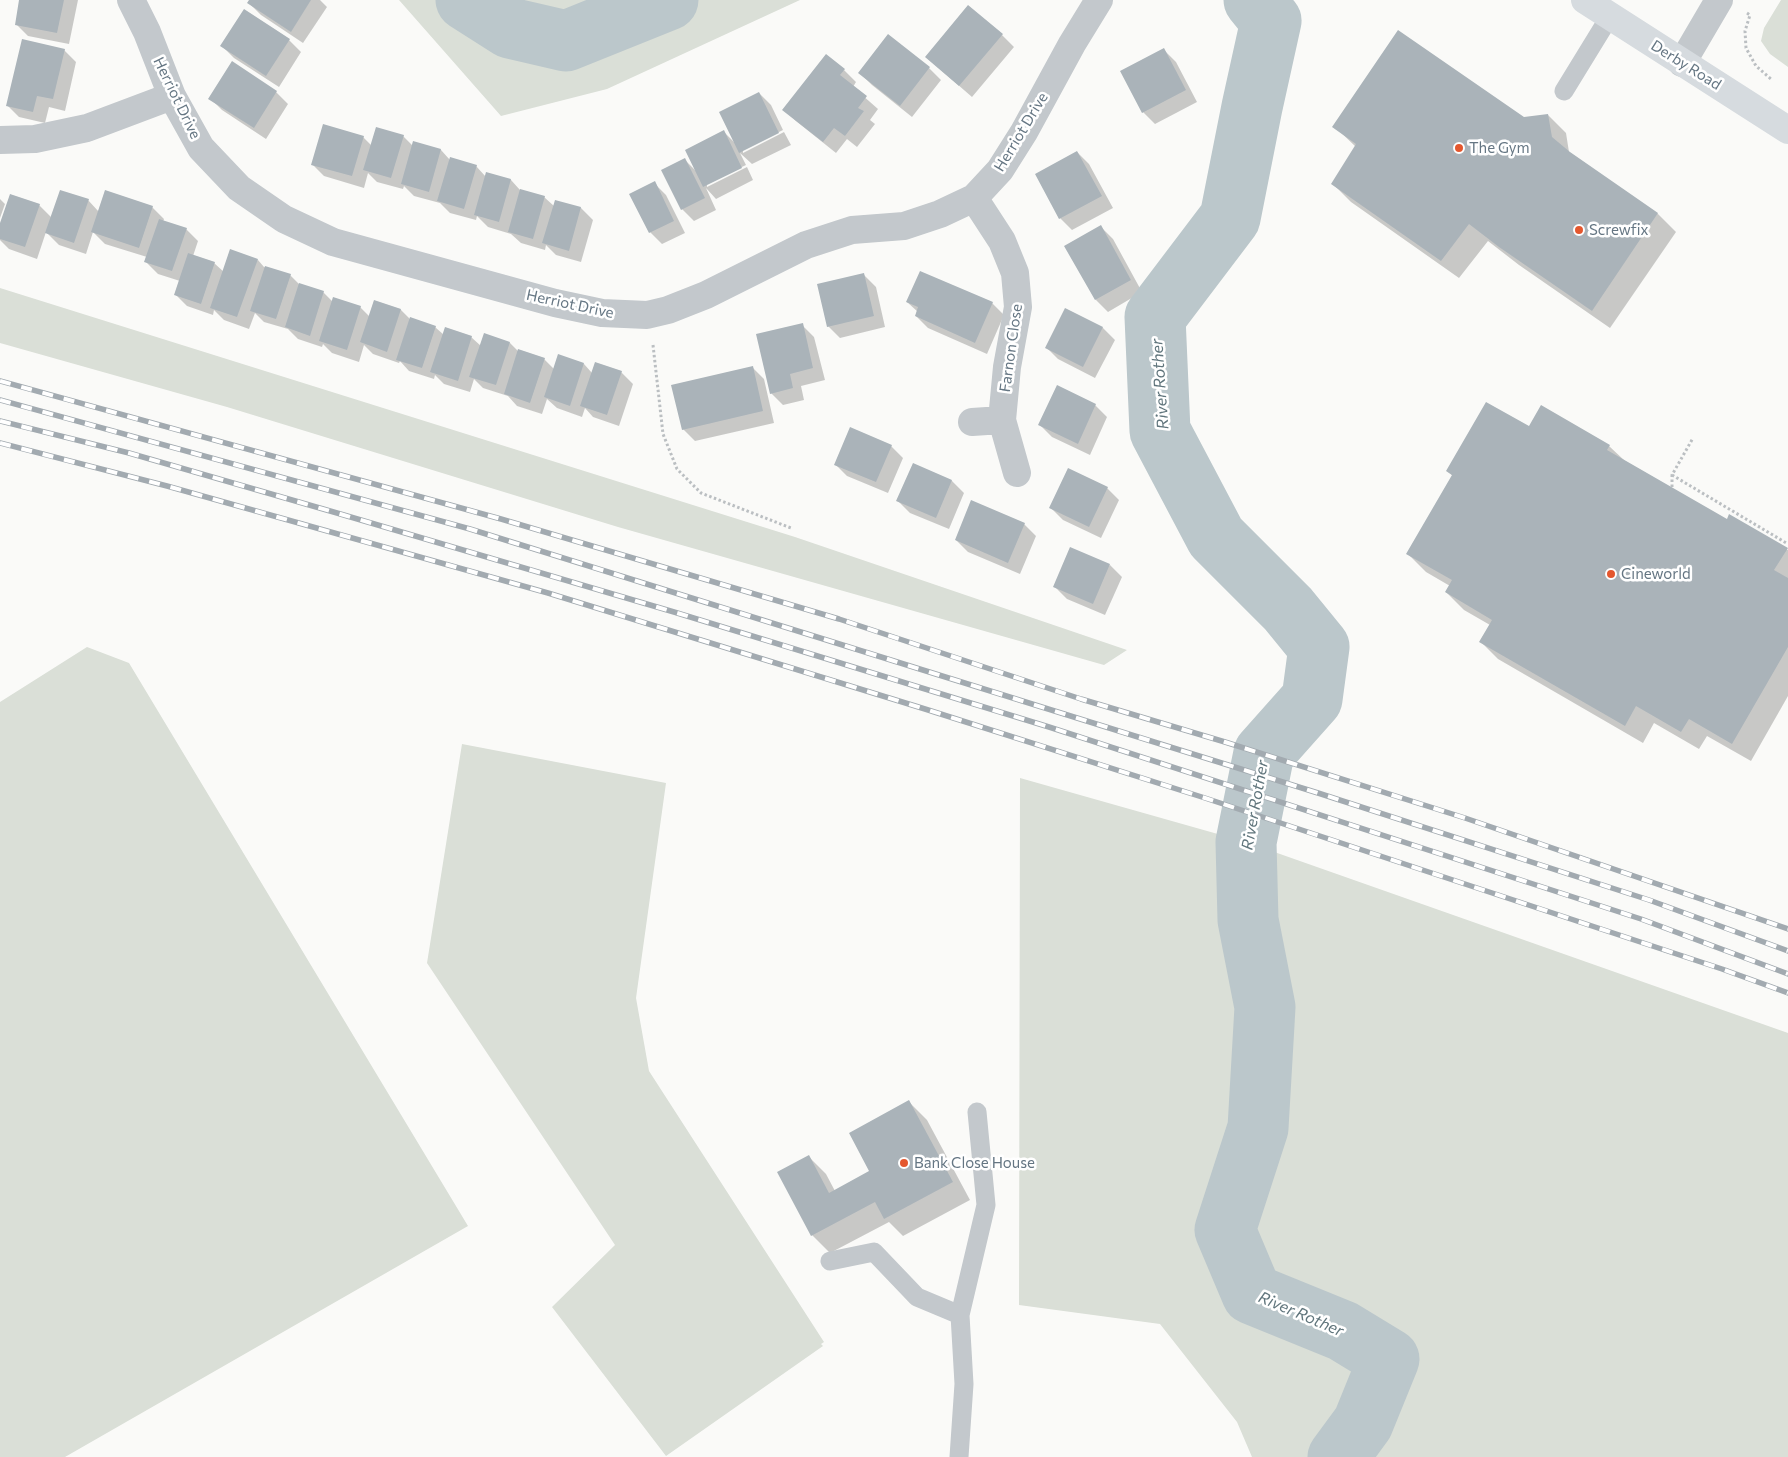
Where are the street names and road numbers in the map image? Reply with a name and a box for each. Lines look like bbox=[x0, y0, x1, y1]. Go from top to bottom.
street label: Derby Road bbox=[1648, 36, 1724, 94]
street label: Herriot Drive bbox=[149, 54, 205, 142]
street label: Herriot Drive bbox=[990, 89, 1052, 175]
street label: Herriot Drive bbox=[525, 286, 615, 322]
street label: Farnon Close bbox=[996, 303, 1026, 393]

